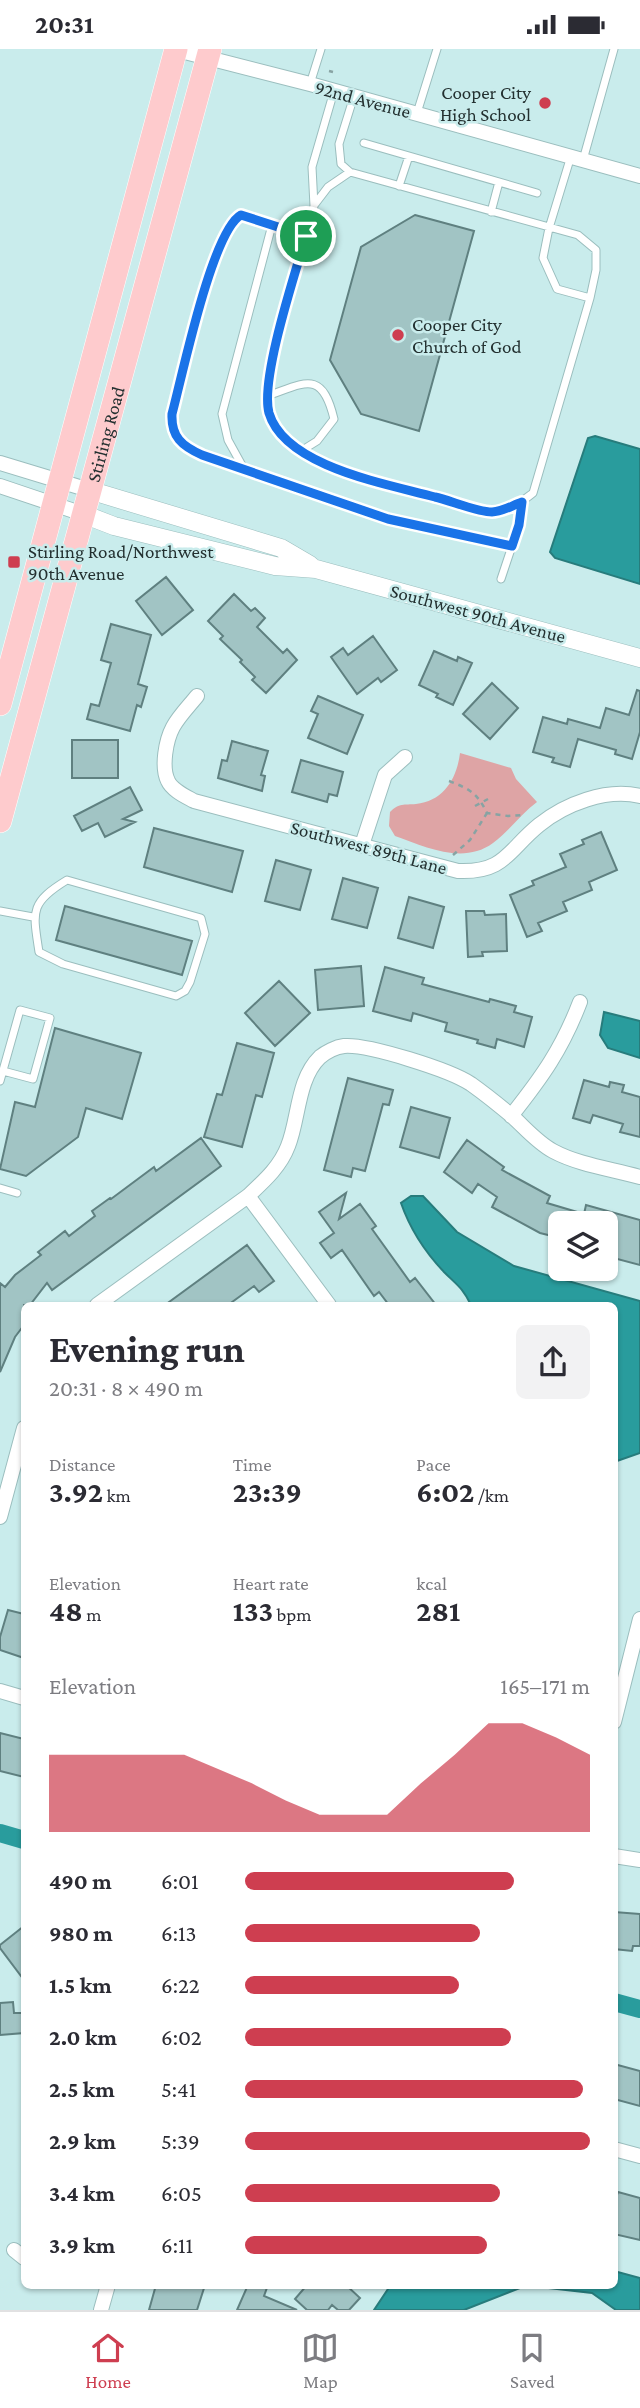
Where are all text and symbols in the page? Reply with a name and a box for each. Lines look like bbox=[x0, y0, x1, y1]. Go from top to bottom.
text: 20:31 bbox=[35, 10, 94, 39]
street label: 92nd Avenue bbox=[313, 77, 413, 122]
place label: Cooper City High School bbox=[440, 82, 531, 125]
marker: Cooper City High School bbox=[537, 95, 553, 111]
pin bbox=[276, 206, 336, 266]
icon: arrive bbox=[287, 217, 325, 255]
place label: Cooper City Church of God bbox=[412, 314, 521, 357]
marker: Cooper City Church of God bbox=[390, 327, 406, 343]
street label: Stirling Road bbox=[83, 384, 129, 484]
place label: Stirling Road/Northwest 90th Avenue bbox=[28, 541, 214, 584]
marker: Stirling Road/Northwest 90th Avenue bbox=[6, 554, 22, 570]
street label: Southwest 90th Avenue bbox=[388, 580, 568, 647]
street label: Southwest 89th Lane bbox=[288, 817, 449, 878]
map controls bbox=[548, 1211, 618, 1281]
button: layers bbox=[548, 1211, 618, 1281]
button: share bbox=[516, 1325, 590, 1399]
text: Evening run bbox=[49, 1328, 245, 1370]
text: 20:31 · 8 × 490 m bbox=[49, 1375, 203, 1401]
text: Distance bbox=[49, 1454, 115, 1475]
text: Time bbox=[233, 1454, 272, 1475]
text: Pace bbox=[416, 1454, 451, 1475]
text: 3.92 bbox=[49, 1475, 103, 1508]
text: 23:39 bbox=[233, 1475, 302, 1508]
text: 6:02 bbox=[416, 1475, 474, 1508]
text: km bbox=[103, 1485, 131, 1506]
text: /km bbox=[474, 1485, 509, 1506]
text: Elevation bbox=[49, 1573, 121, 1594]
text: Heart rate bbox=[233, 1573, 309, 1594]
text: kcal bbox=[416, 1573, 447, 1594]
text: 48 bbox=[49, 1594, 83, 1627]
text: 133 bbox=[233, 1594, 273, 1627]
text: 281 bbox=[416, 1594, 460, 1627]
text: m bbox=[83, 1604, 101, 1625]
text: bpm bbox=[273, 1604, 312, 1625]
text: Elevation bbox=[49, 1673, 136, 1699]
text: 165–171 m bbox=[500, 1673, 590, 1699]
text: 490 m bbox=[49, 1868, 112, 1894]
text: 6:01 bbox=[161, 1868, 199, 1894]
text: 980 m bbox=[49, 1920, 113, 1946]
text: 6:13 bbox=[161, 1920, 197, 1946]
text: 1.5 km bbox=[49, 1972, 112, 1998]
text: 6:22 bbox=[161, 1972, 200, 1998]
text: 2.0 km bbox=[49, 2024, 117, 2050]
text: 6:02 bbox=[161, 2024, 202, 2050]
text: 2.5 km bbox=[49, 2076, 115, 2102]
text: 5:41 bbox=[161, 2076, 197, 2102]
text: 2.9 km bbox=[49, 2128, 116, 2154]
text: 5:39 bbox=[161, 2128, 200, 2154]
text: 3.4 km bbox=[49, 2180, 115, 2206]
text: 6:05 bbox=[161, 2180, 202, 2206]
text: 3.9 km bbox=[49, 2232, 115, 2258]
text: 6:11 bbox=[161, 2232, 193, 2258]
tab: Home bbox=[85, 2329, 131, 2392]
tab: Map bbox=[301, 2329, 339, 2392]
tab: Saved bbox=[510, 2329, 555, 2392]

